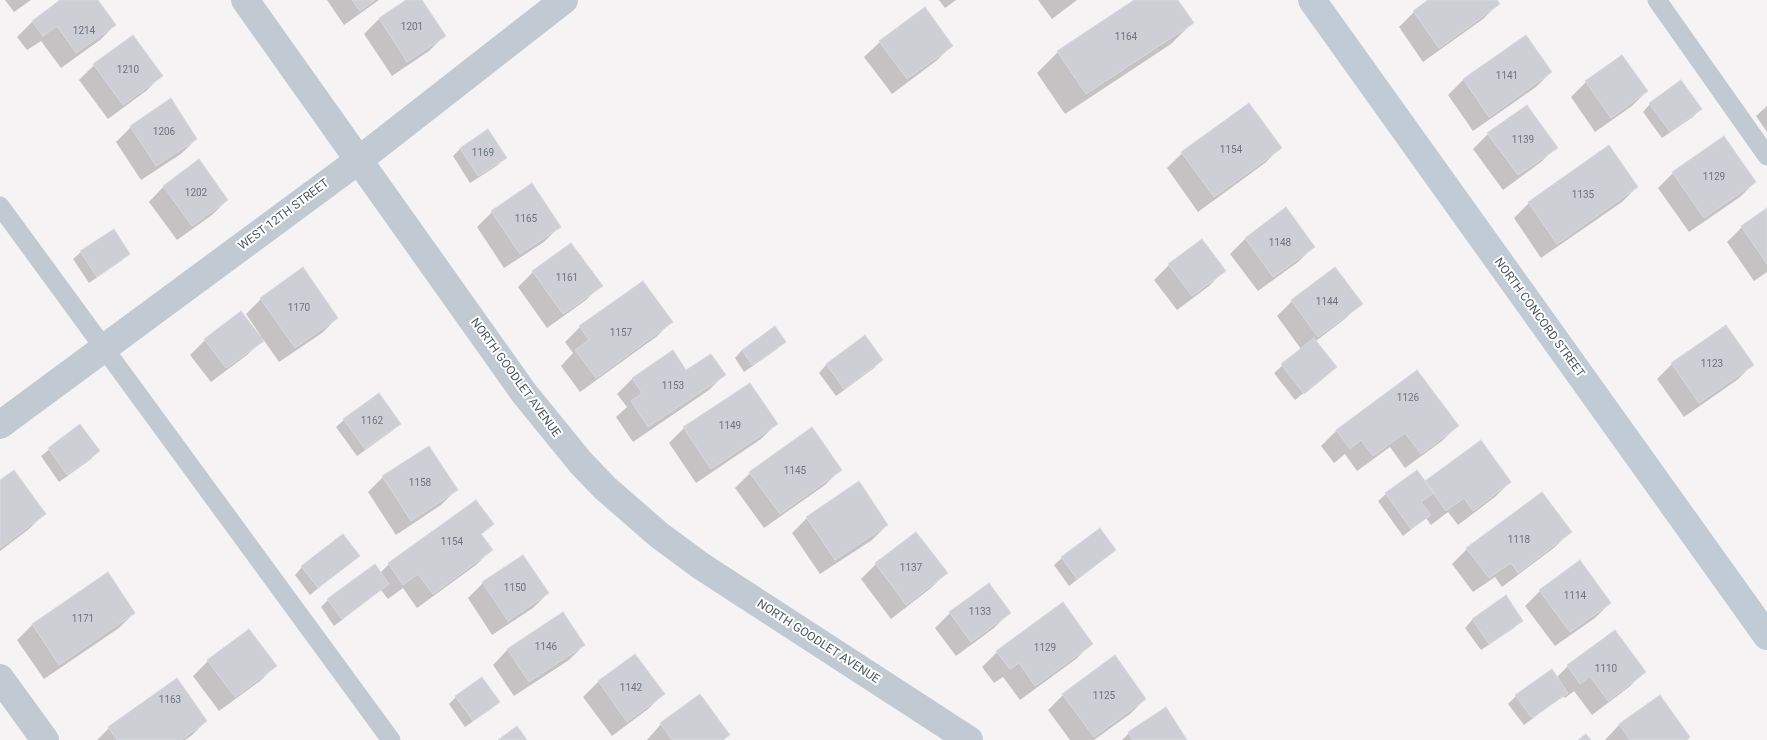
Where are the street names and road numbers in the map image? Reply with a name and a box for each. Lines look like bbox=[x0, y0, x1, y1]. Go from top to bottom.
street label: WEST 12TH STREET bbox=[236, 176, 332, 254]
street label: NORTH CONCORD STREET bbox=[1491, 256, 1587, 380]
street label: NORTH GOODLET AVENUE bbox=[467, 316, 563, 440]
street label: NORTH GOODLET AVENUE bbox=[754, 597, 882, 687]

